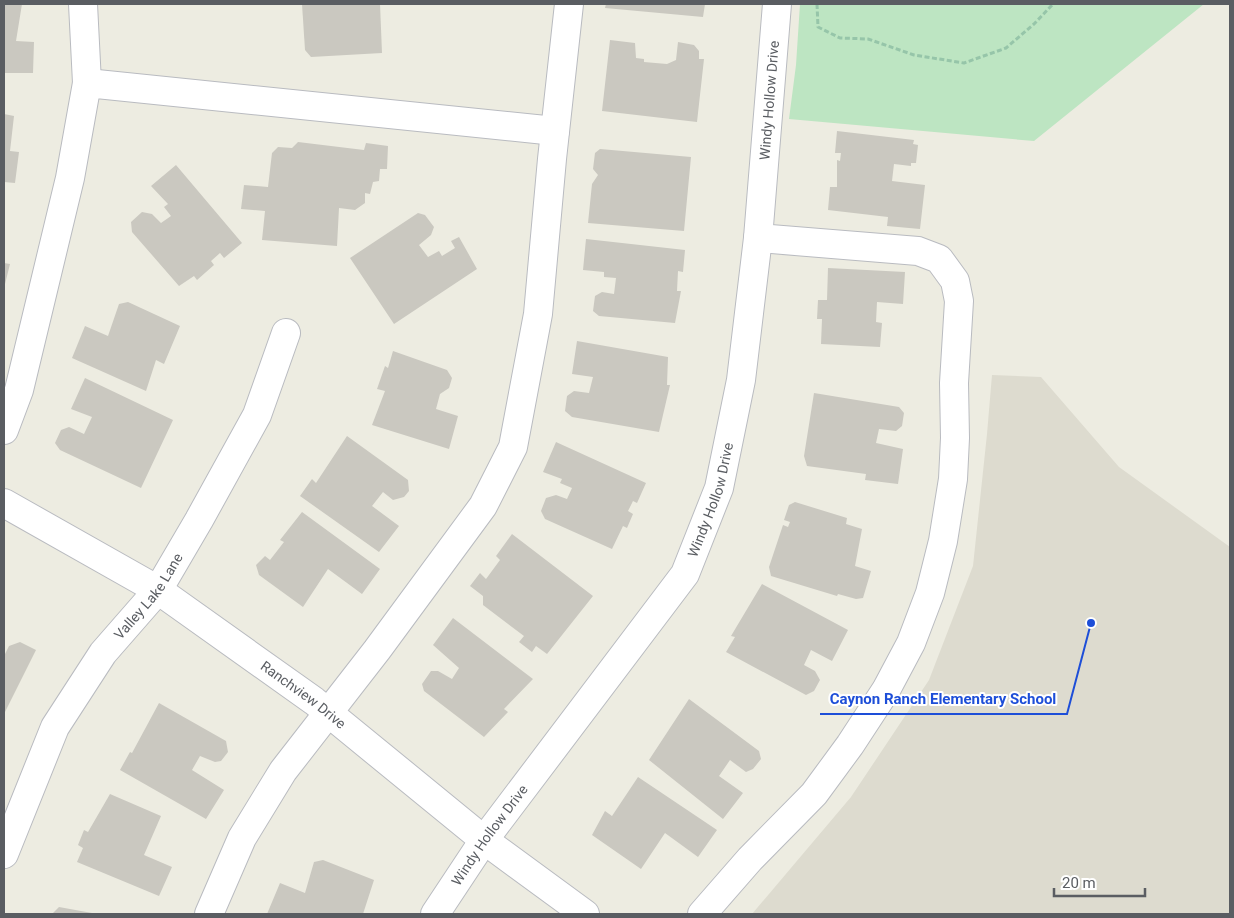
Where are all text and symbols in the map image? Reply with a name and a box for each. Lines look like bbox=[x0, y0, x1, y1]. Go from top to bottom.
street label: Windy Hollow Drive bbox=[756, 40, 782, 161]
street label: Windy Hollow Drive bbox=[685, 441, 736, 559]
street label: Valley Lake Lane bbox=[111, 550, 186, 642]
street label: Ranchview Drive bbox=[258, 658, 349, 732]
callout: Caynon Ranch Elementary School bbox=[820, 684, 1067, 714]
text: Caynon Ranch Elementary School bbox=[830, 690, 1056, 708]
street label: Windy Hollow Drive bbox=[448, 782, 531, 888]
scale bar bbox=[1054, 866, 1145, 898]
text: 20 m bbox=[1062, 874, 1096, 892]

